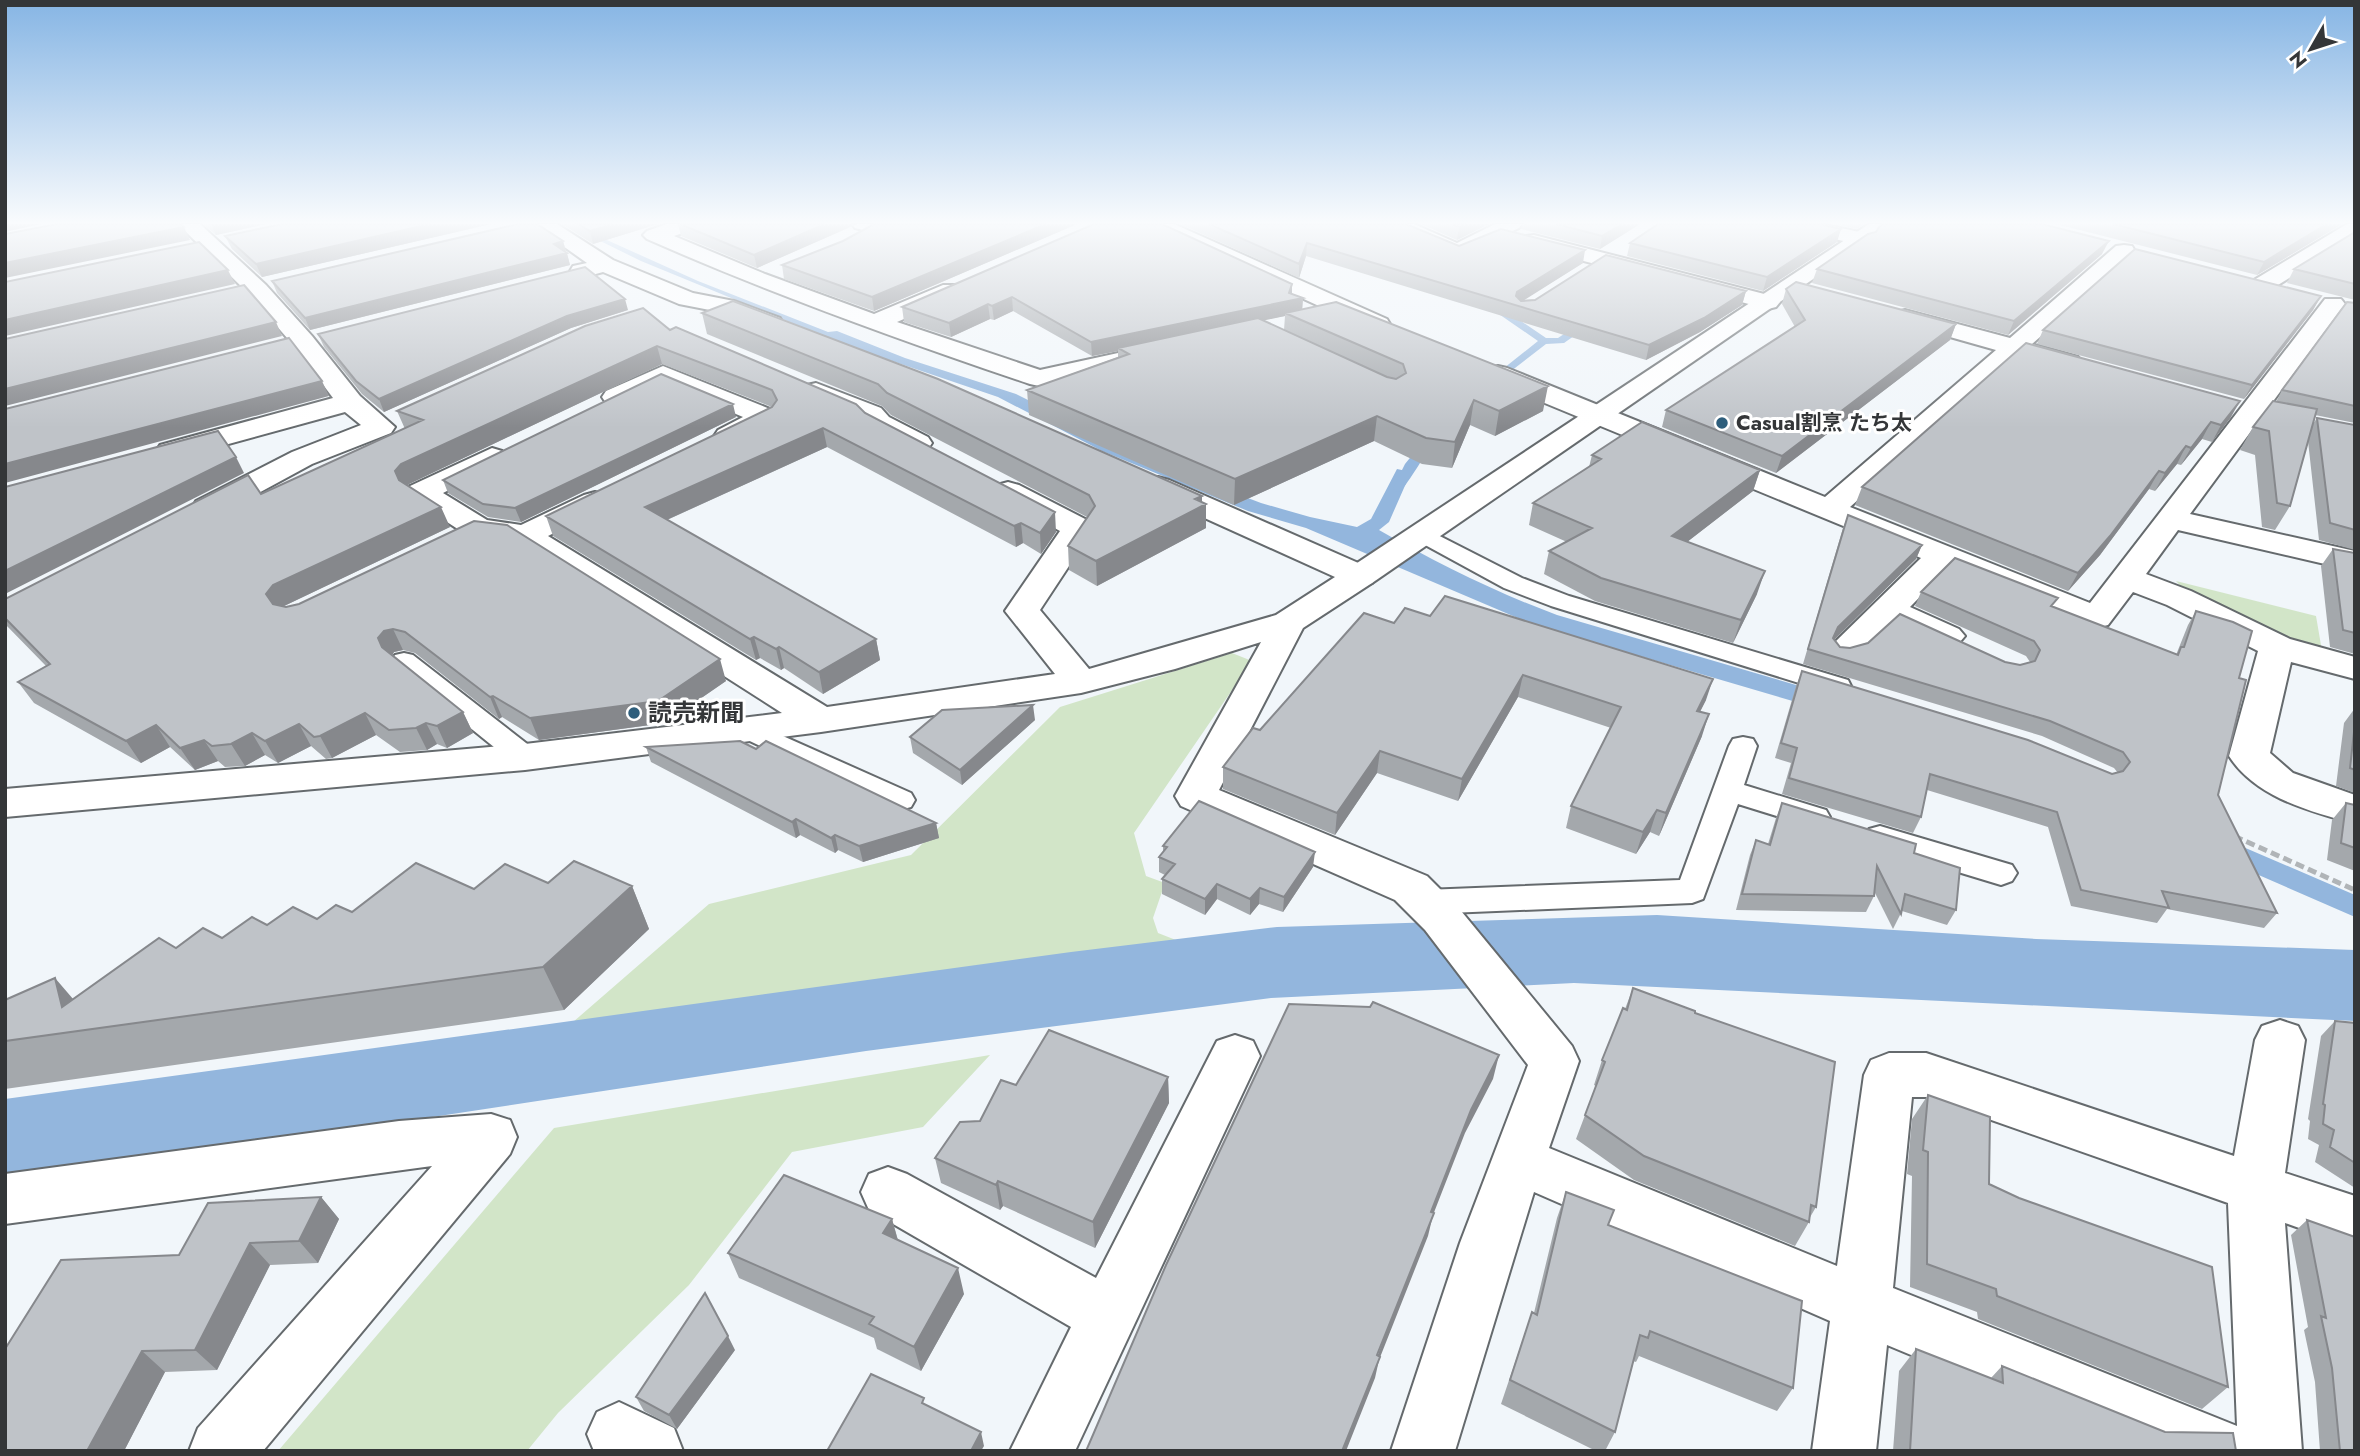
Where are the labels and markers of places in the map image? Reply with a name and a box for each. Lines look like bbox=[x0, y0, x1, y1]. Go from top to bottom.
place label: Casual割烹 たち太 bbox=[1736, 408, 1912, 438]
marker: Casual割烹 たち太 bbox=[1714, 415, 1730, 431]
place label: 読売新聞 bbox=[648, 695, 744, 730]
marker: 読売新聞 bbox=[626, 705, 642, 721]

